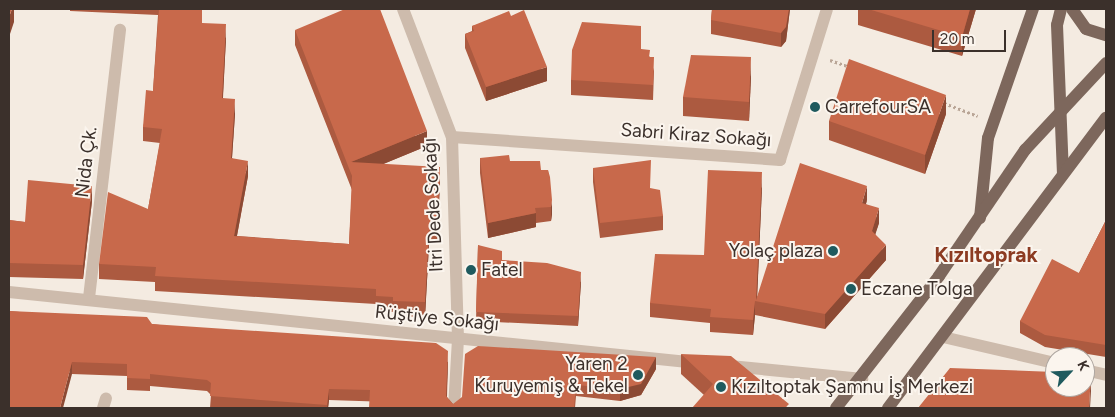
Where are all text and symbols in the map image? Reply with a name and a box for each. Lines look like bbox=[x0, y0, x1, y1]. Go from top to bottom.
scale bar bbox=[935, 20, 1009, 52]
text: 20 m bbox=[940, 30, 974, 48]
place label: CarrefourSA bbox=[825, 96, 931, 118]
marker: CarrefourSA bbox=[809, 101, 821, 113]
street label: Sabri Kiraz Sokağı bbox=[620, 118, 772, 152]
street label: Nida Çk. bbox=[70, 125, 102, 199]
street label: Itri Dede Sokağı bbox=[418, 137, 448, 273]
place label: Yolaç plaza bbox=[729, 240, 823, 262]
district label: Kızıltoprak bbox=[934, 242, 1038, 268]
marker: Yolaç plaza bbox=[827, 245, 839, 257]
place label: Fatel bbox=[481, 259, 523, 281]
marker: Fatel bbox=[465, 264, 477, 276]
place label: Eczane Tolga bbox=[861, 278, 973, 300]
marker: Eczane Tolga bbox=[845, 283, 857, 295]
street label: Rüştiye Sokağı bbox=[374, 300, 500, 336]
north arrow bbox=[1045, 347, 1095, 397]
place label: Yaren 2 Kuruyemiş & Tekel bbox=[474, 353, 628, 397]
text: K bbox=[1073, 358, 1093, 374]
marker: Yaren 2 Kuruyemiş & Tekel bbox=[632, 369, 644, 381]
place label: Kızıltoptak Şamnu İş Merkezi bbox=[731, 376, 973, 398]
marker: Kızıltoptak Şamnu İş Merkezi bbox=[715, 381, 727, 393]

